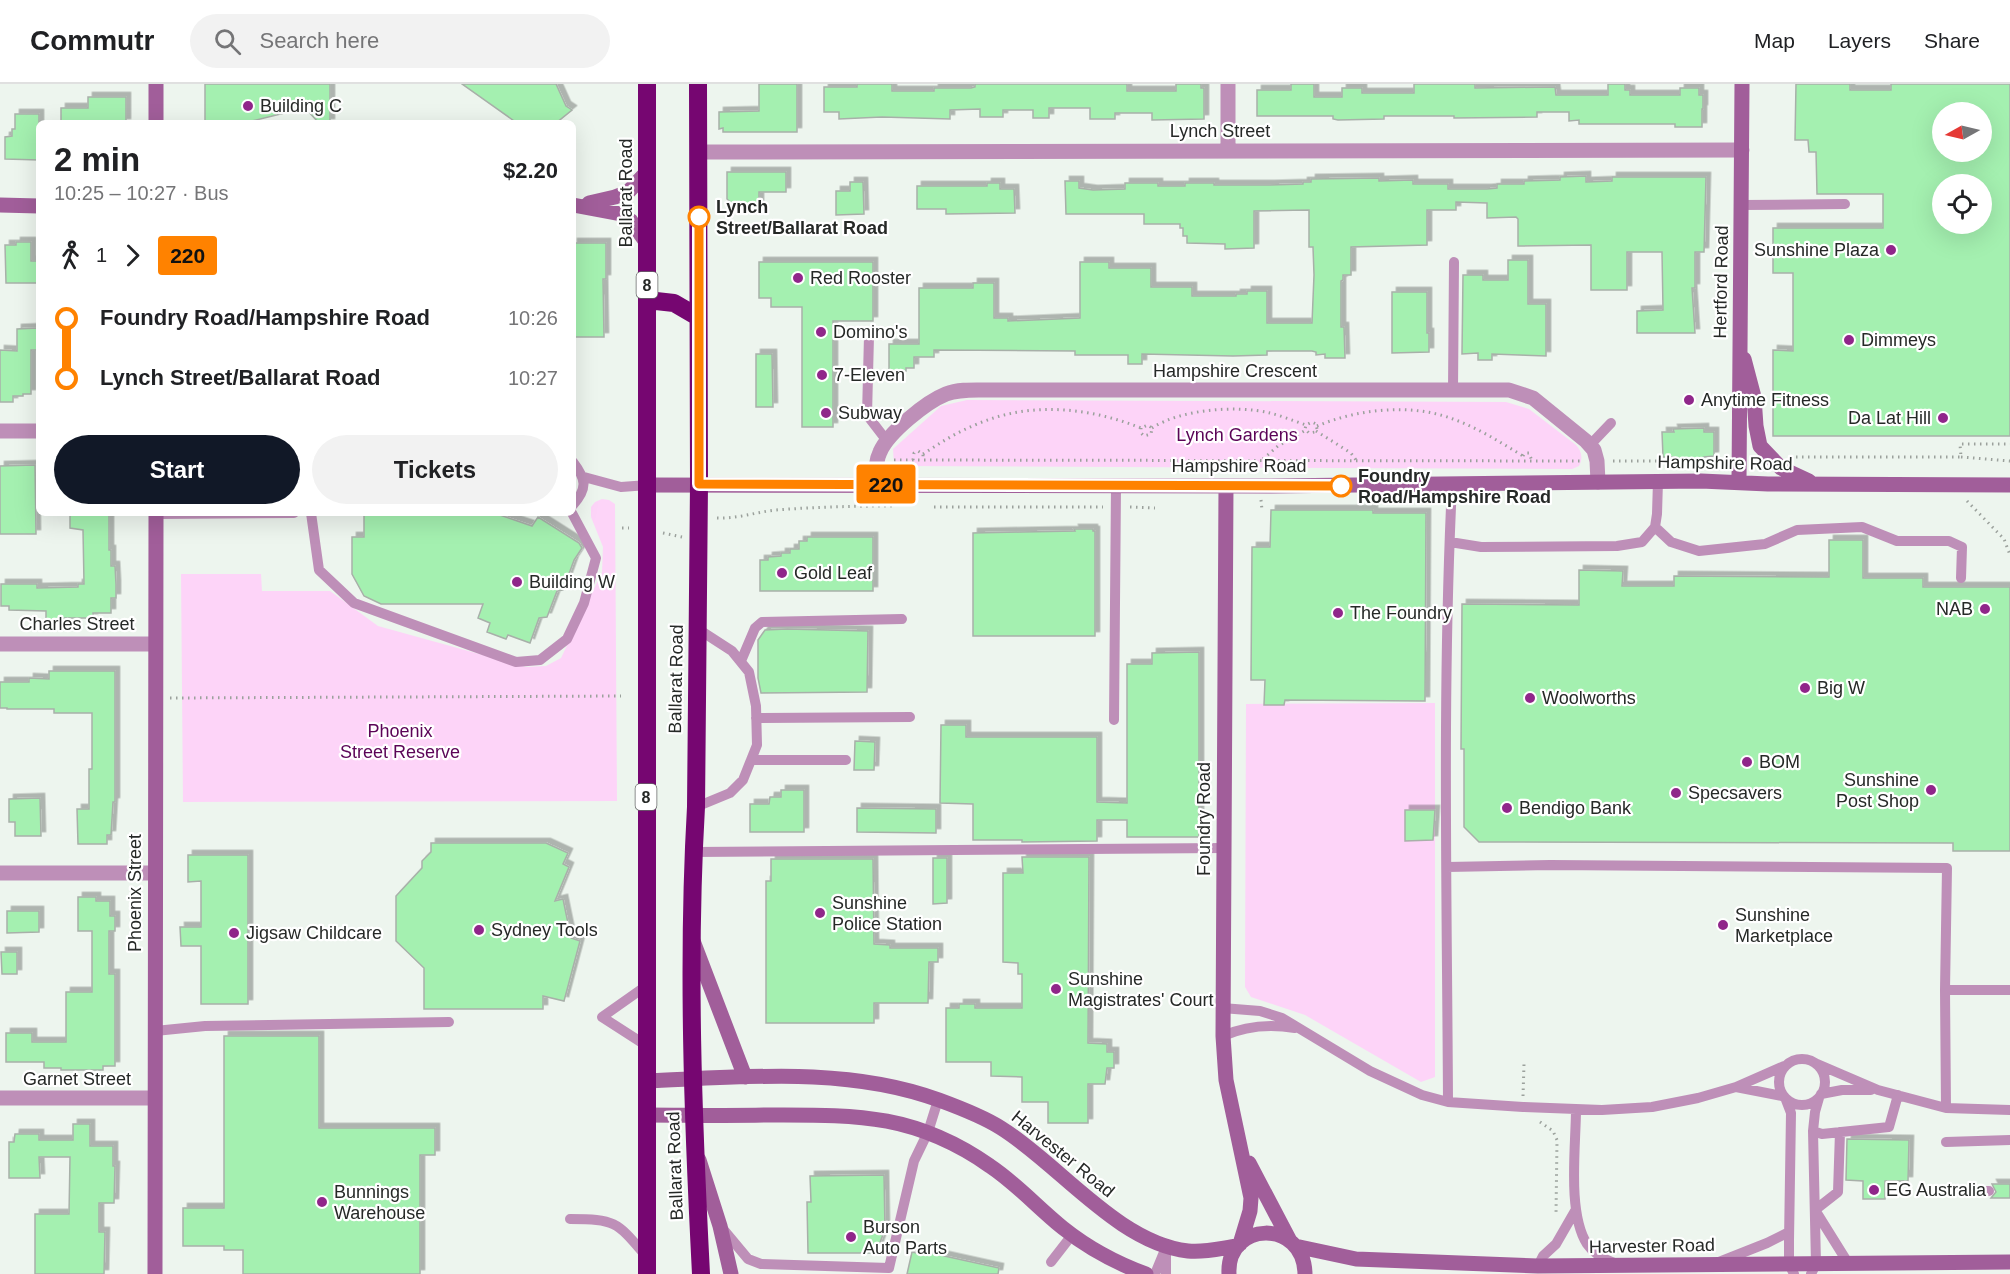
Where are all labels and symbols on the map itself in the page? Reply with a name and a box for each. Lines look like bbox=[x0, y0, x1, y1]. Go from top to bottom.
place label: Building C bbox=[260, 96, 342, 116]
marker: Building C bbox=[241, 99, 255, 113]
north arrow bbox=[1932, 102, 1992, 162]
street label: Lynch Street bbox=[1170, 121, 1270, 141]
street label: Ballarat Road bbox=[616, 138, 636, 248]
place label: Lynch Street/Ballarat Road bbox=[716, 197, 888, 238]
marker: Lynch Street/Ballarat Road bbox=[688, 206, 710, 228]
street label: Hertford Road bbox=[1710, 225, 1732, 339]
place label: Sunshine Plaza bbox=[1754, 240, 1880, 260]
marker: Sunshine Plaza bbox=[1884, 243, 1898, 257]
place label: Red Rooster bbox=[810, 268, 911, 288]
marker: Red Rooster bbox=[791, 271, 805, 285]
road number: 8 bbox=[636, 272, 658, 298]
place label: Domino's bbox=[833, 322, 907, 342]
marker: Domino's bbox=[814, 325, 828, 339]
place label: Dimmeys bbox=[1861, 330, 1936, 350]
marker: Dimmeys bbox=[1842, 333, 1856, 347]
street label: Hampshire Crescent bbox=[1153, 361, 1317, 381]
place label: 7-Eleven bbox=[834, 365, 905, 385]
marker: 7-Eleven bbox=[815, 368, 829, 382]
place label: Anytime Fitness bbox=[1701, 390, 1829, 410]
marker: Anytime Fitness bbox=[1682, 393, 1696, 407]
place label: Subway bbox=[838, 403, 902, 423]
marker: Subway bbox=[819, 406, 833, 420]
place label: Da Lat Hill bbox=[1848, 408, 1931, 428]
marker: Da Lat Hill bbox=[1936, 411, 1950, 425]
park label: Lynch Gardens bbox=[1176, 425, 1298, 445]
street label: Hampshire Road bbox=[1657, 452, 1793, 474]
street label: Hampshire Road bbox=[1171, 456, 1307, 476]
line badge: 220 bbox=[852, 464, 920, 504]
place label: Foundry Road/Hampshire Road bbox=[1358, 466, 1551, 507]
marker: Foundry Road/Hampshire Road bbox=[1330, 475, 1352, 497]
place label: Gold Leaf bbox=[794, 563, 873, 583]
marker: Gold Leaf bbox=[775, 566, 789, 580]
place label: Building W bbox=[529, 572, 615, 592]
marker: Building W bbox=[510, 575, 524, 589]
place label: NAB bbox=[1936, 599, 1973, 619]
marker: NAB bbox=[1978, 602, 1992, 616]
place label: The Foundry bbox=[1350, 603, 1452, 623]
marker: The Foundry bbox=[1331, 606, 1345, 620]
street label: Charles Street bbox=[19, 614, 135, 634]
street label: Ballarat Road bbox=[665, 624, 687, 734]
place label: Big W bbox=[1817, 678, 1865, 698]
marker: Big W bbox=[1798, 681, 1812, 695]
place label: Woolworths bbox=[1542, 688, 1636, 708]
marker: Woolworths bbox=[1523, 691, 1537, 705]
park label: Phoenix Street Reserve bbox=[340, 721, 460, 762]
place label: BOM bbox=[1759, 752, 1800, 772]
marker: BOM bbox=[1740, 755, 1754, 769]
street label: Foundry Road bbox=[1194, 762, 1214, 876]
place label: Sunshine Post Shop bbox=[1836, 770, 1919, 811]
place label: Specsavers bbox=[1688, 783, 1782, 803]
marker: Sunshine Post Shop bbox=[1924, 783, 1938, 797]
road number: 8 bbox=[636, 784, 656, 810]
marker: Specsavers bbox=[1669, 786, 1683, 800]
place label: Bendigo Bank bbox=[1519, 798, 1632, 818]
marker: Bendigo Bank bbox=[1500, 801, 1514, 815]
street label: Phoenix Street bbox=[125, 834, 145, 952]
place label: Sunshine Police Station bbox=[832, 893, 942, 934]
place label: Sunshine Marketplace bbox=[1735, 905, 1833, 946]
marker: Sunshine Police Station bbox=[813, 906, 827, 920]
marker: Sunshine Marketplace bbox=[1716, 918, 1730, 932]
place label: Sydney Tools bbox=[491, 920, 598, 940]
place label: Jigsaw Childcare bbox=[246, 923, 382, 943]
marker: Sydney Tools bbox=[472, 923, 486, 937]
marker: Jigsaw Childcare bbox=[227, 926, 241, 940]
place label: Sunshine Magistrates' Court bbox=[1068, 969, 1214, 1010]
marker: Sunshine Magistrates' Court bbox=[1049, 982, 1063, 996]
street label: Garnet Street bbox=[23, 1069, 131, 1089]
street label: Harvester Road bbox=[1008, 1107, 1118, 1201]
street label: Ballarat Road bbox=[663, 1111, 687, 1221]
place label: EG Australia bbox=[1886, 1180, 1987, 1200]
place label: Bunnings Warehouse bbox=[334, 1182, 425, 1223]
marker: EG Australia bbox=[1867, 1183, 1881, 1197]
marker: Bunnings Warehouse bbox=[315, 1195, 329, 1209]
place label: Burson Auto Parts bbox=[863, 1217, 947, 1258]
marker: Burson Auto Parts bbox=[844, 1230, 858, 1244]
street label: Harvester Road bbox=[1589, 1235, 1715, 1257]

